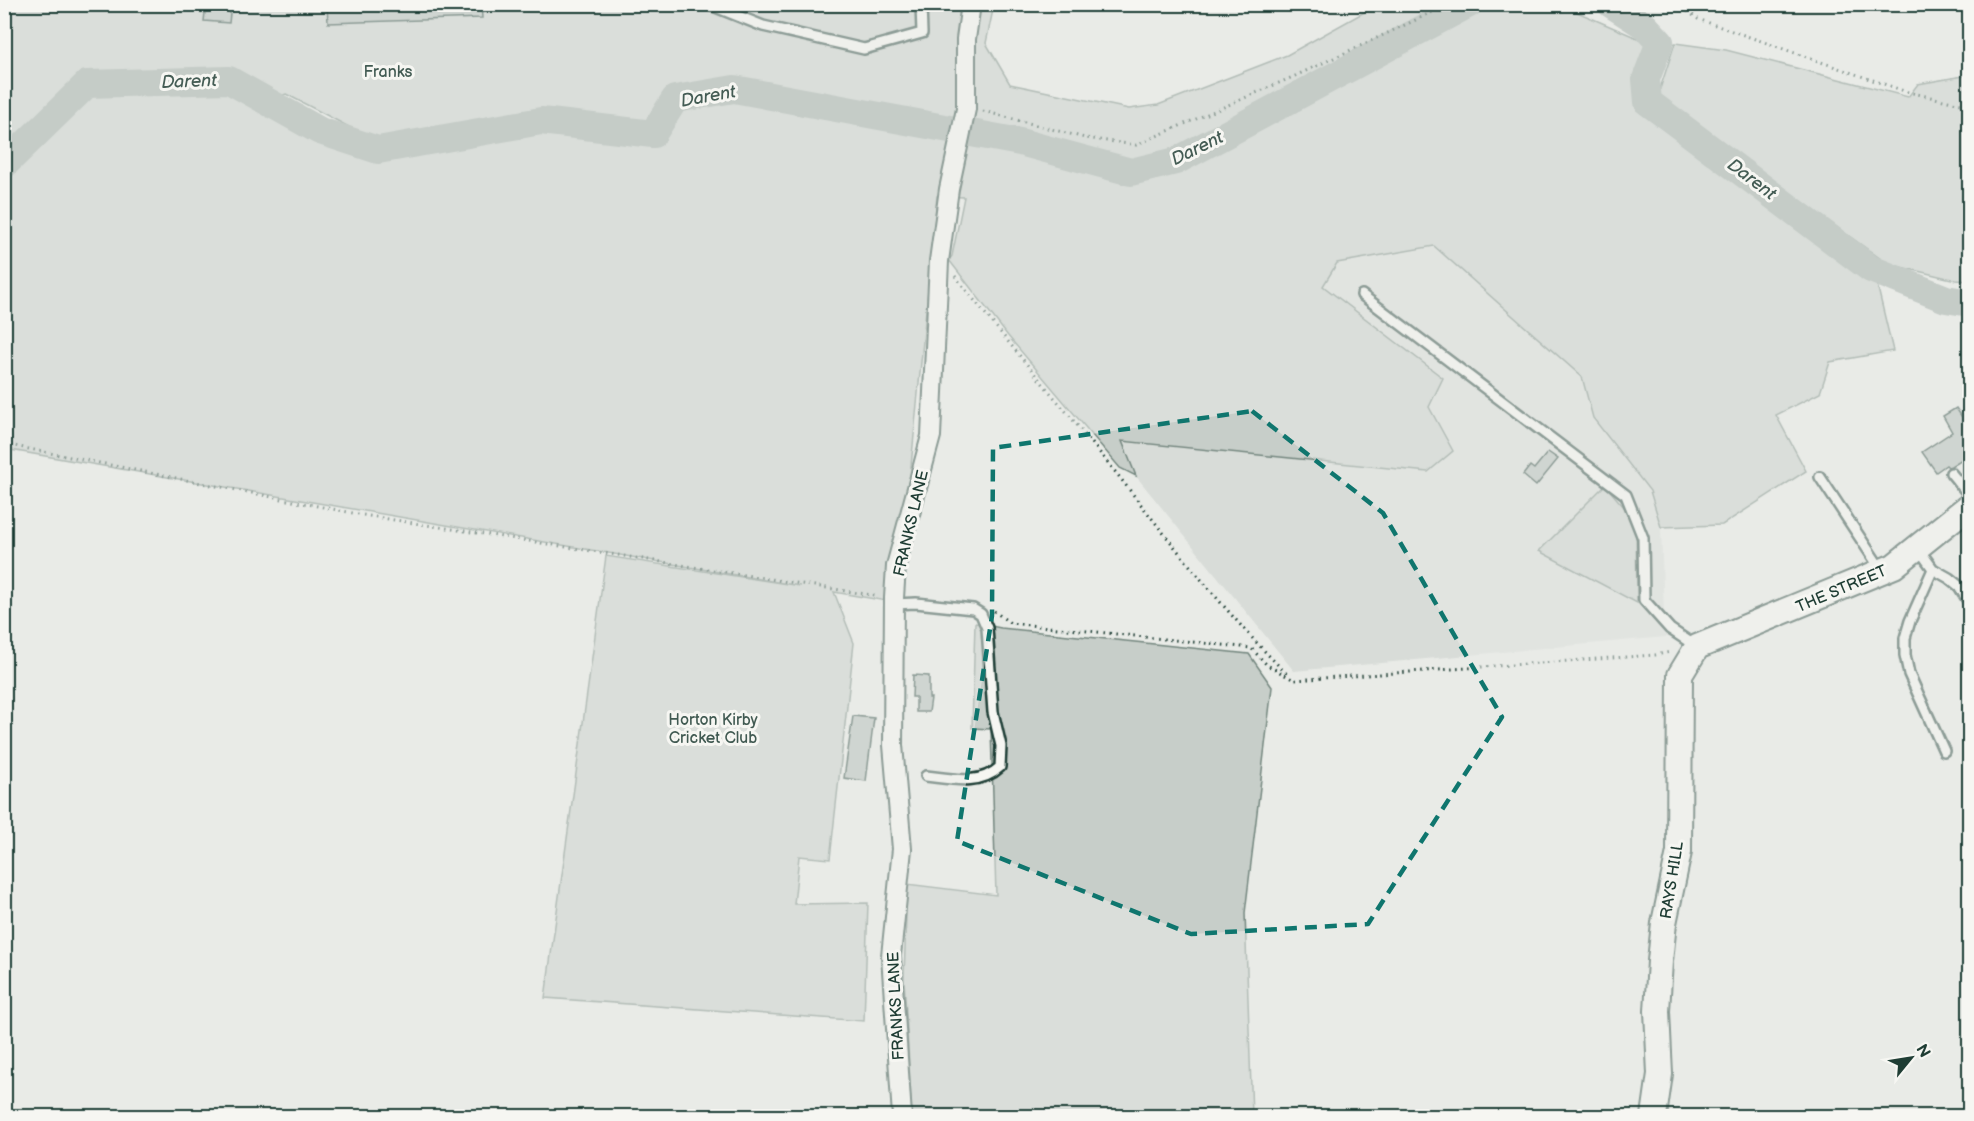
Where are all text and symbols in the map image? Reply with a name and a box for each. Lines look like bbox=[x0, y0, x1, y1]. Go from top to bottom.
park label: Franks bbox=[364, 63, 412, 82]
water label: Darent bbox=[161, 70, 218, 93]
water label: Darent bbox=[679, 81, 738, 112]
water label: Darent bbox=[1168, 127, 1227, 170]
water label: Darent bbox=[1723, 154, 1781, 205]
street label: FRANKS LANE bbox=[890, 468, 933, 578]
street label: THE STREET bbox=[1793, 562, 1890, 617]
park label: Horton Kirby Cricket Club bbox=[668, 711, 758, 748]
street label: RAYS HILL bbox=[1657, 839, 1688, 920]
street label: FRANKS LANE bbox=[884, 951, 909, 1061]
north arrow bbox=[1881, 1028, 1941, 1088]
text: N bbox=[1911, 1041, 1934, 1061]

